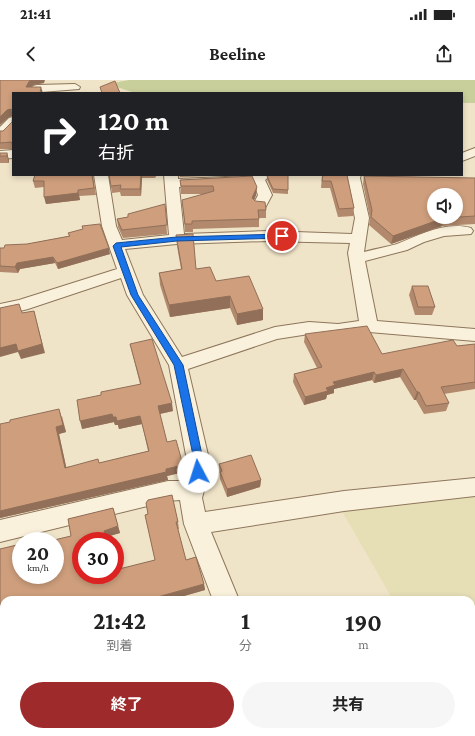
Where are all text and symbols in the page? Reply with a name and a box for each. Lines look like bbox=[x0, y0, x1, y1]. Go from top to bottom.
text: 21:41 bbox=[20, 6, 51, 22]
icon: back bbox=[20, 43, 42, 65]
icon: share bbox=[433, 43, 455, 65]
text: Beeline bbox=[209, 44, 266, 64]
text: 120 m bbox=[98, 105, 169, 136]
icon: right bbox=[32, 108, 84, 160]
text: 右折 bbox=[98, 143, 134, 163]
map controls bbox=[427, 188, 463, 224]
button: sound bbox=[427, 188, 463, 224]
pin bbox=[265, 219, 299, 253]
icon: arrive bbox=[271, 225, 293, 247]
position arrow bbox=[177, 451, 219, 493]
speed limit sign: 30 bbox=[72, 532, 124, 584]
text: 20 bbox=[27, 542, 49, 564]
text: km/h bbox=[27, 562, 49, 573]
text: 21:42 bbox=[93, 607, 146, 634]
text: 1 bbox=[241, 607, 250, 634]
text: 190 bbox=[345, 609, 382, 636]
text: m bbox=[358, 637, 369, 652]
text: 到着 bbox=[107, 638, 133, 653]
text: 分 bbox=[239, 638, 252, 653]
button: 終了 bbox=[20, 682, 234, 728]
button: 共有 bbox=[242, 682, 455, 728]

